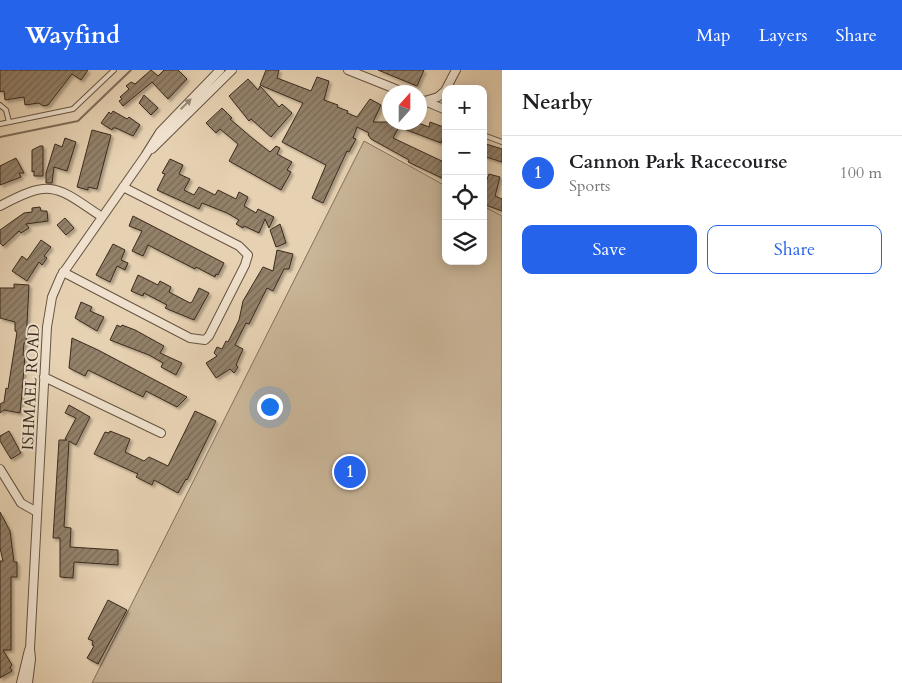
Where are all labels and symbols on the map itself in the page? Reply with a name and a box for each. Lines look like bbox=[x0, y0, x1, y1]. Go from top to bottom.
north arrow bbox=[382, 85, 427, 130]
one-way arrow bbox=[179, 98, 191, 110]
street label: ISHMAEL ROAD bbox=[17, 323, 45, 451]
your location bbox=[257, 394, 283, 420]
pin: 1 bbox=[334, 453, 366, 491]

